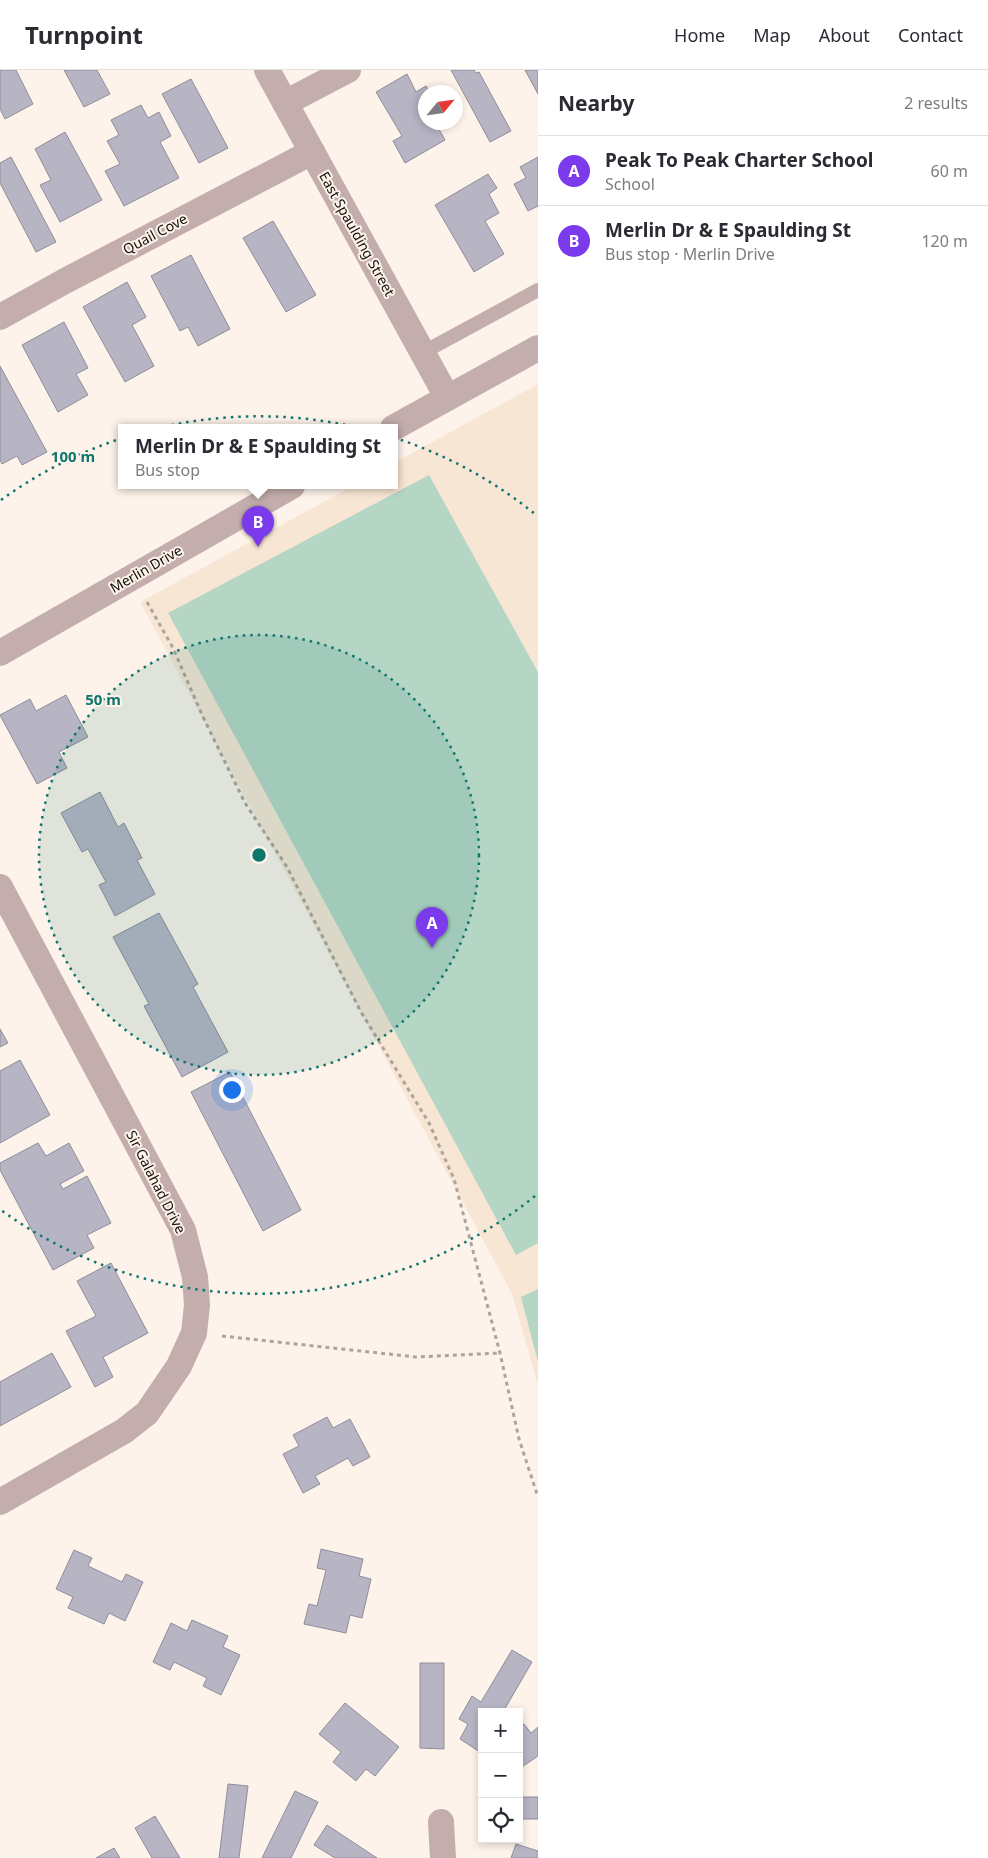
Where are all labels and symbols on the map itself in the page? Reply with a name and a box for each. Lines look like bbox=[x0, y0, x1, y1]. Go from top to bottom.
north arrow bbox=[418, 85, 463, 130]
street label: East Spaulding Street bbox=[315, 168, 400, 299]
street label: Quail Cove bbox=[119, 209, 190, 258]
text: 100 m bbox=[51, 446, 95, 466]
pin: B bbox=[242, 506, 274, 547]
street label: Merlin Drive bbox=[106, 540, 185, 597]
text: 50 m bbox=[85, 689, 121, 709]
centre of rings bbox=[250, 846, 268, 864]
pin: A bbox=[416, 907, 448, 948]
your location bbox=[219, 1077, 245, 1103]
street label: Sir Galahad Drive bbox=[122, 1127, 191, 1237]

